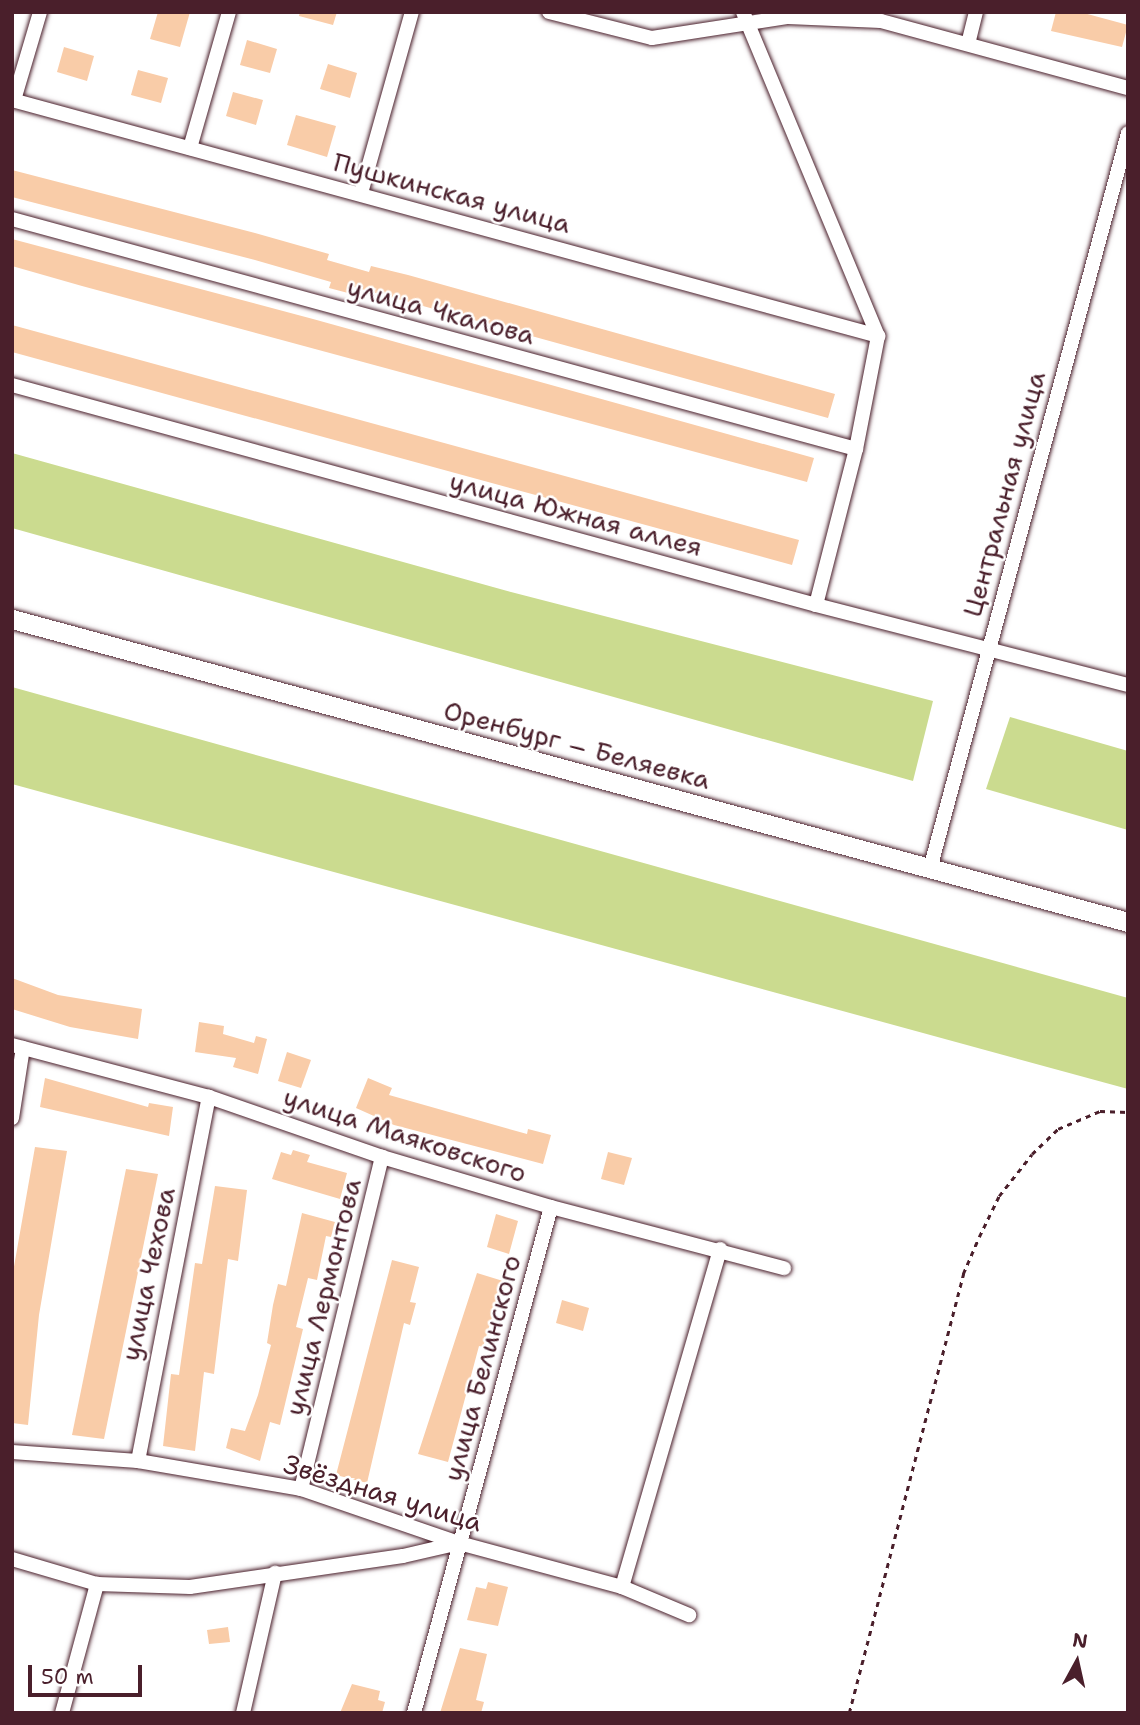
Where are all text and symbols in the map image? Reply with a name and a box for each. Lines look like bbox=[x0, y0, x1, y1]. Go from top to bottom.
street label: Пушкинская улица bbox=[330, 146, 574, 240]
street label: улица Чкалова bbox=[344, 271, 538, 351]
street label: Центральная улица bbox=[956, 368, 1052, 620]
street label: улица Южная аллея bbox=[446, 465, 706, 563]
street label: Оренбург – Беляевка bbox=[440, 694, 714, 796]
street label: улица Маяковского bbox=[280, 1081, 530, 1189]
street label: улица Лермонтова bbox=[278, 1175, 368, 1419]
street label: улица Чехова bbox=[114, 1184, 182, 1364]
street label: улица Белинского bbox=[437, 1252, 527, 1484]
street label: Звёздная улица bbox=[280, 1448, 486, 1538]
north arrow bbox=[1042, 1627, 1112, 1697]
text: N bbox=[1071, 1627, 1089, 1654]
scale bar bbox=[32, 1652, 145, 1696]
text: 50 m bbox=[41, 1663, 94, 1691]

